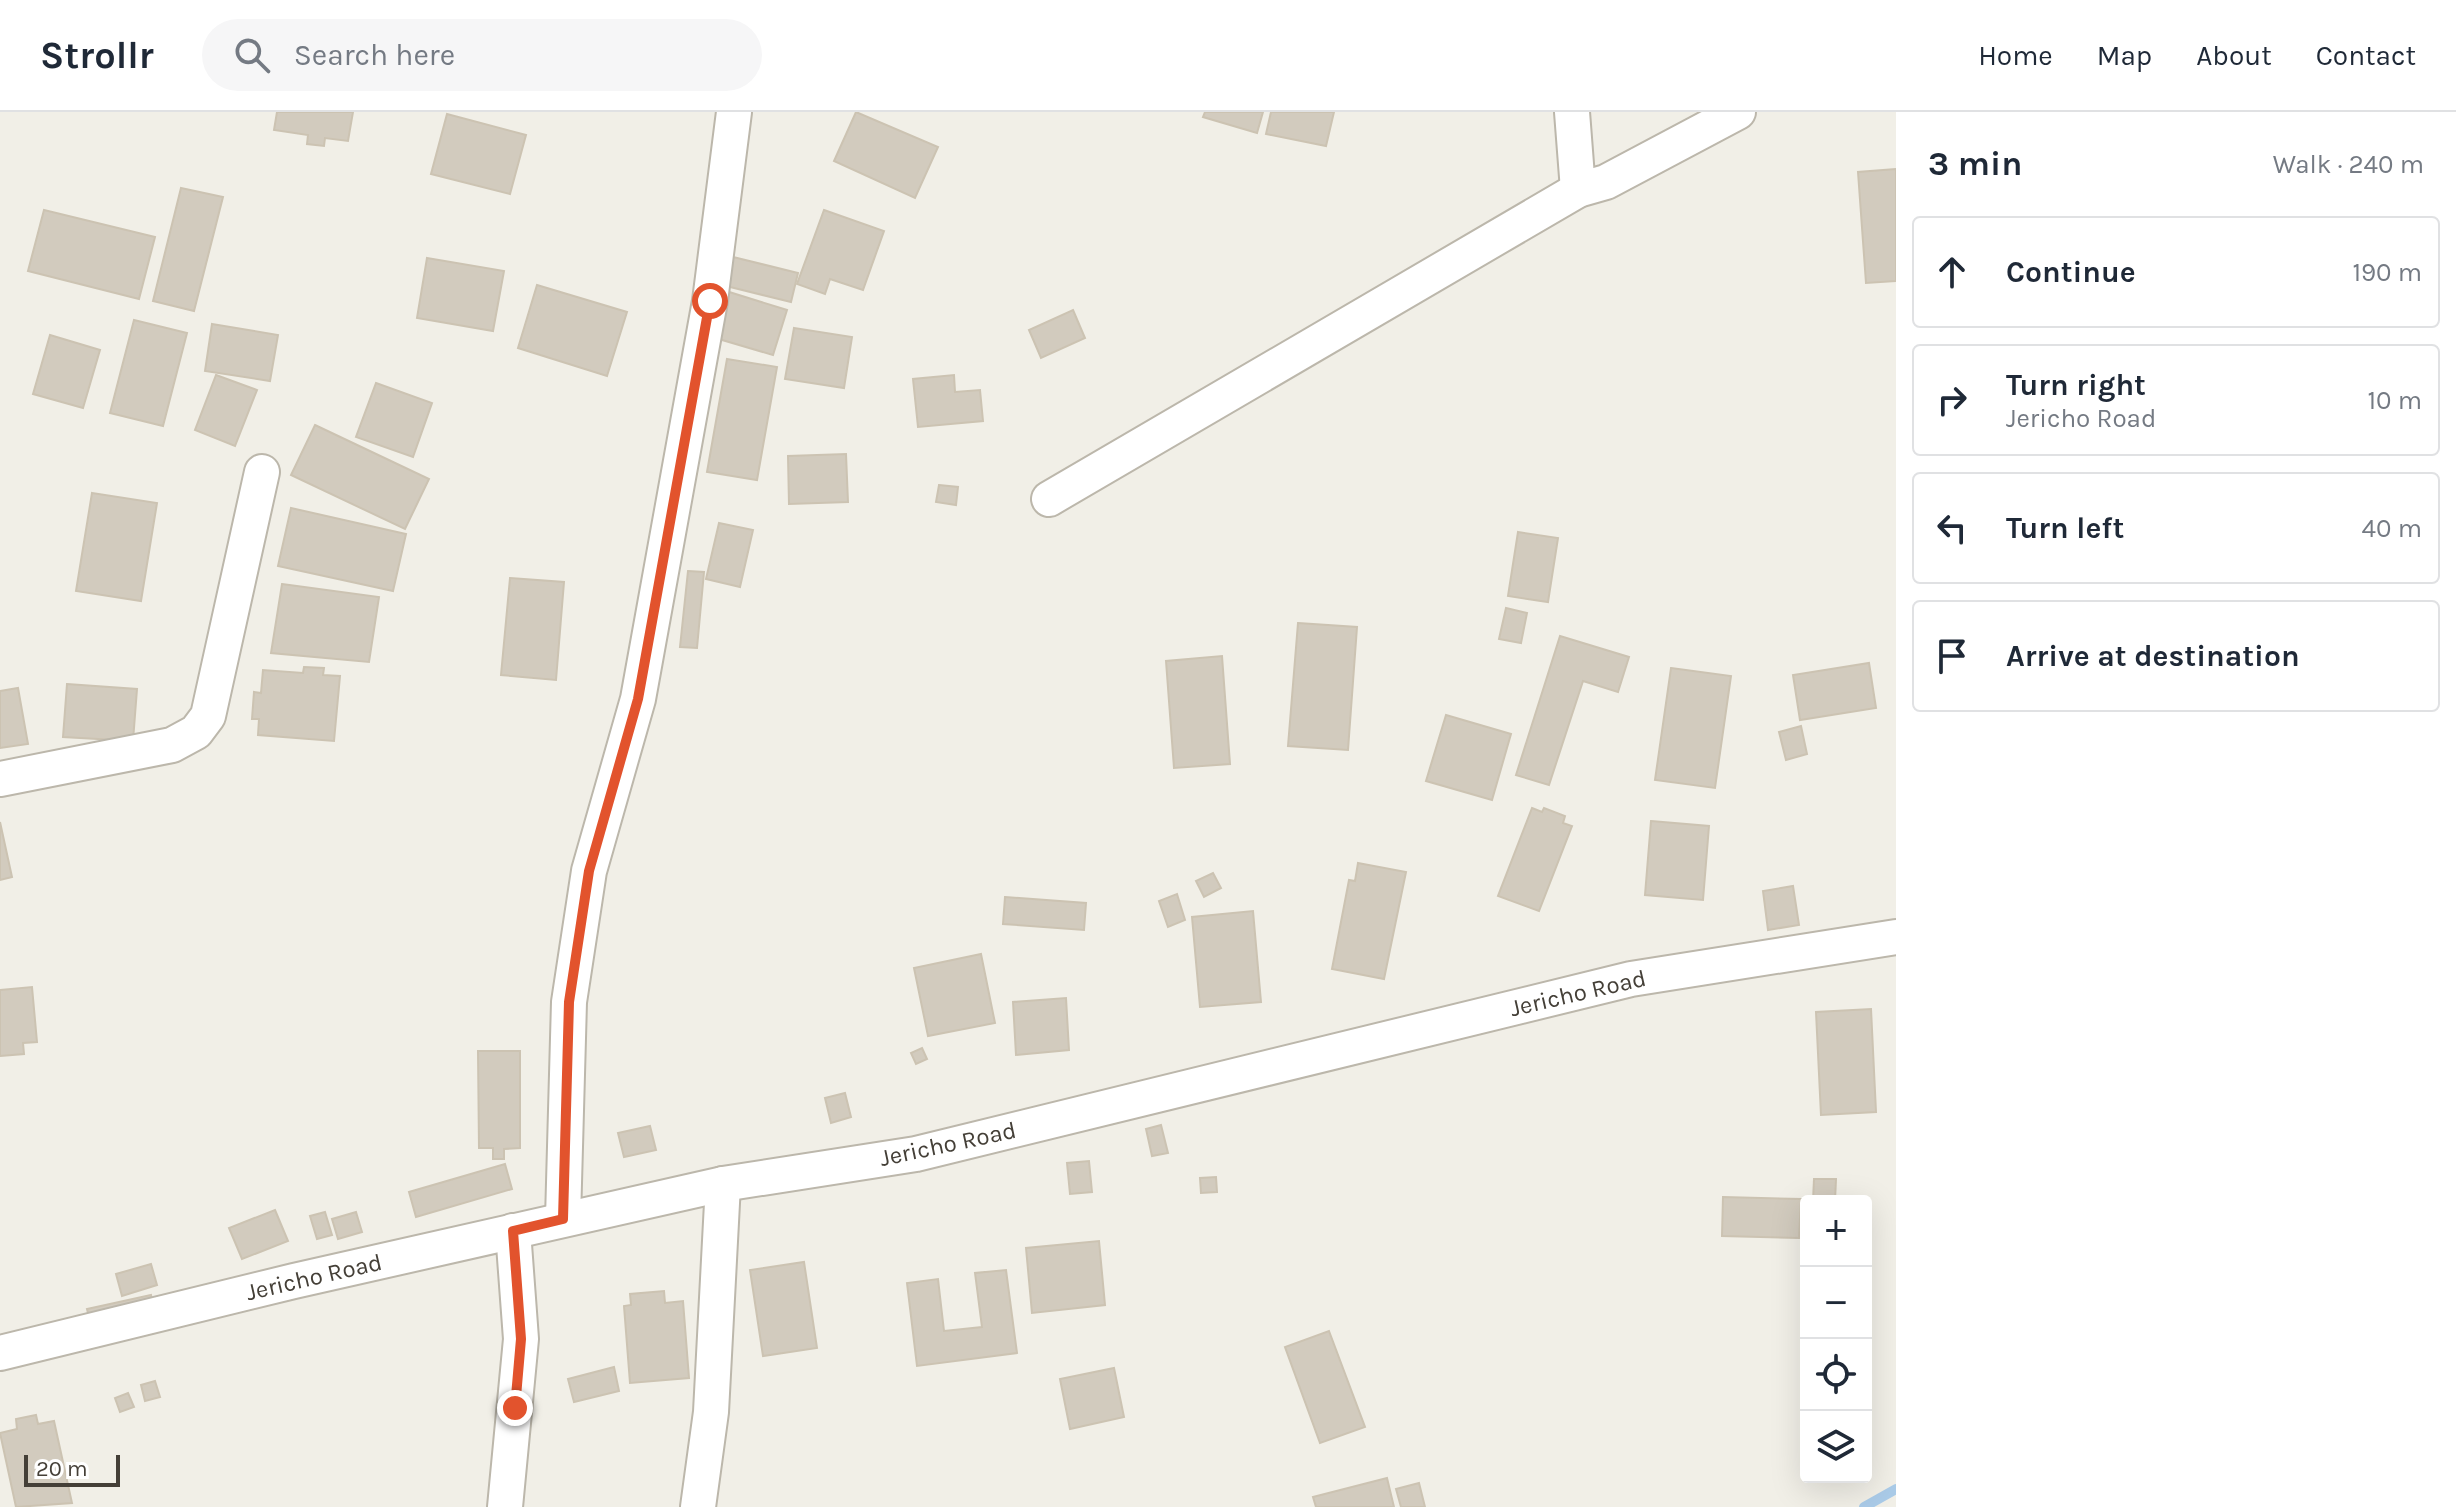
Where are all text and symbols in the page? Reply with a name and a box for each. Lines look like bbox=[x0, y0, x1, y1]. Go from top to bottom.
search box bbox=[202, 19, 762, 91]
text: Strollr bbox=[40, 33, 154, 78]
icon: search bbox=[230, 33, 274, 77]
text: Search here bbox=[294, 37, 455, 73]
text: Home bbox=[1978, 39, 2053, 72]
text: Map bbox=[2097, 39, 2152, 72]
text: About bbox=[2196, 39, 2272, 72]
text: Contact bbox=[2316, 39, 2416, 72]
text: 3 min bbox=[1928, 144, 2022, 184]
text: Walk · 240 m bbox=[2273, 149, 2424, 180]
icon: ahead bbox=[1930, 250, 1974, 294]
text: Continue bbox=[2006, 254, 2136, 290]
text: 190 m bbox=[2352, 257, 2422, 288]
route start bbox=[692, 283, 728, 319]
text: Turn right bbox=[2006, 367, 2146, 403]
icon: right bbox=[1930, 378, 1974, 422]
text: 10 m bbox=[2367, 385, 2422, 416]
text: Jericho Road bbox=[2006, 403, 2156, 434]
icon: left bbox=[1930, 506, 1974, 550]
text: Turn left bbox=[2006, 510, 2124, 546]
text: 40 m bbox=[2362, 513, 2422, 544]
icon: arrive bbox=[1930, 634, 1974, 678]
text: Arrive at destination bbox=[2006, 638, 2300, 674]
street label: Jericho Road bbox=[1507, 964, 1649, 1022]
street label: Jericho Road bbox=[877, 1116, 1019, 1172]
map controls bbox=[1800, 1195, 1872, 1483]
button: + bbox=[1800, 1195, 1872, 1267]
street label: Jericho Road bbox=[243, 1248, 385, 1306]
button: − bbox=[1800, 1267, 1872, 1339]
button: locate bbox=[1800, 1339, 1872, 1411]
route end bbox=[497, 1390, 533, 1426]
button: layers bbox=[1800, 1411, 1872, 1483]
scale bar bbox=[24, 1451, 120, 1487]
text: 20 m bbox=[36, 1456, 88, 1482]

